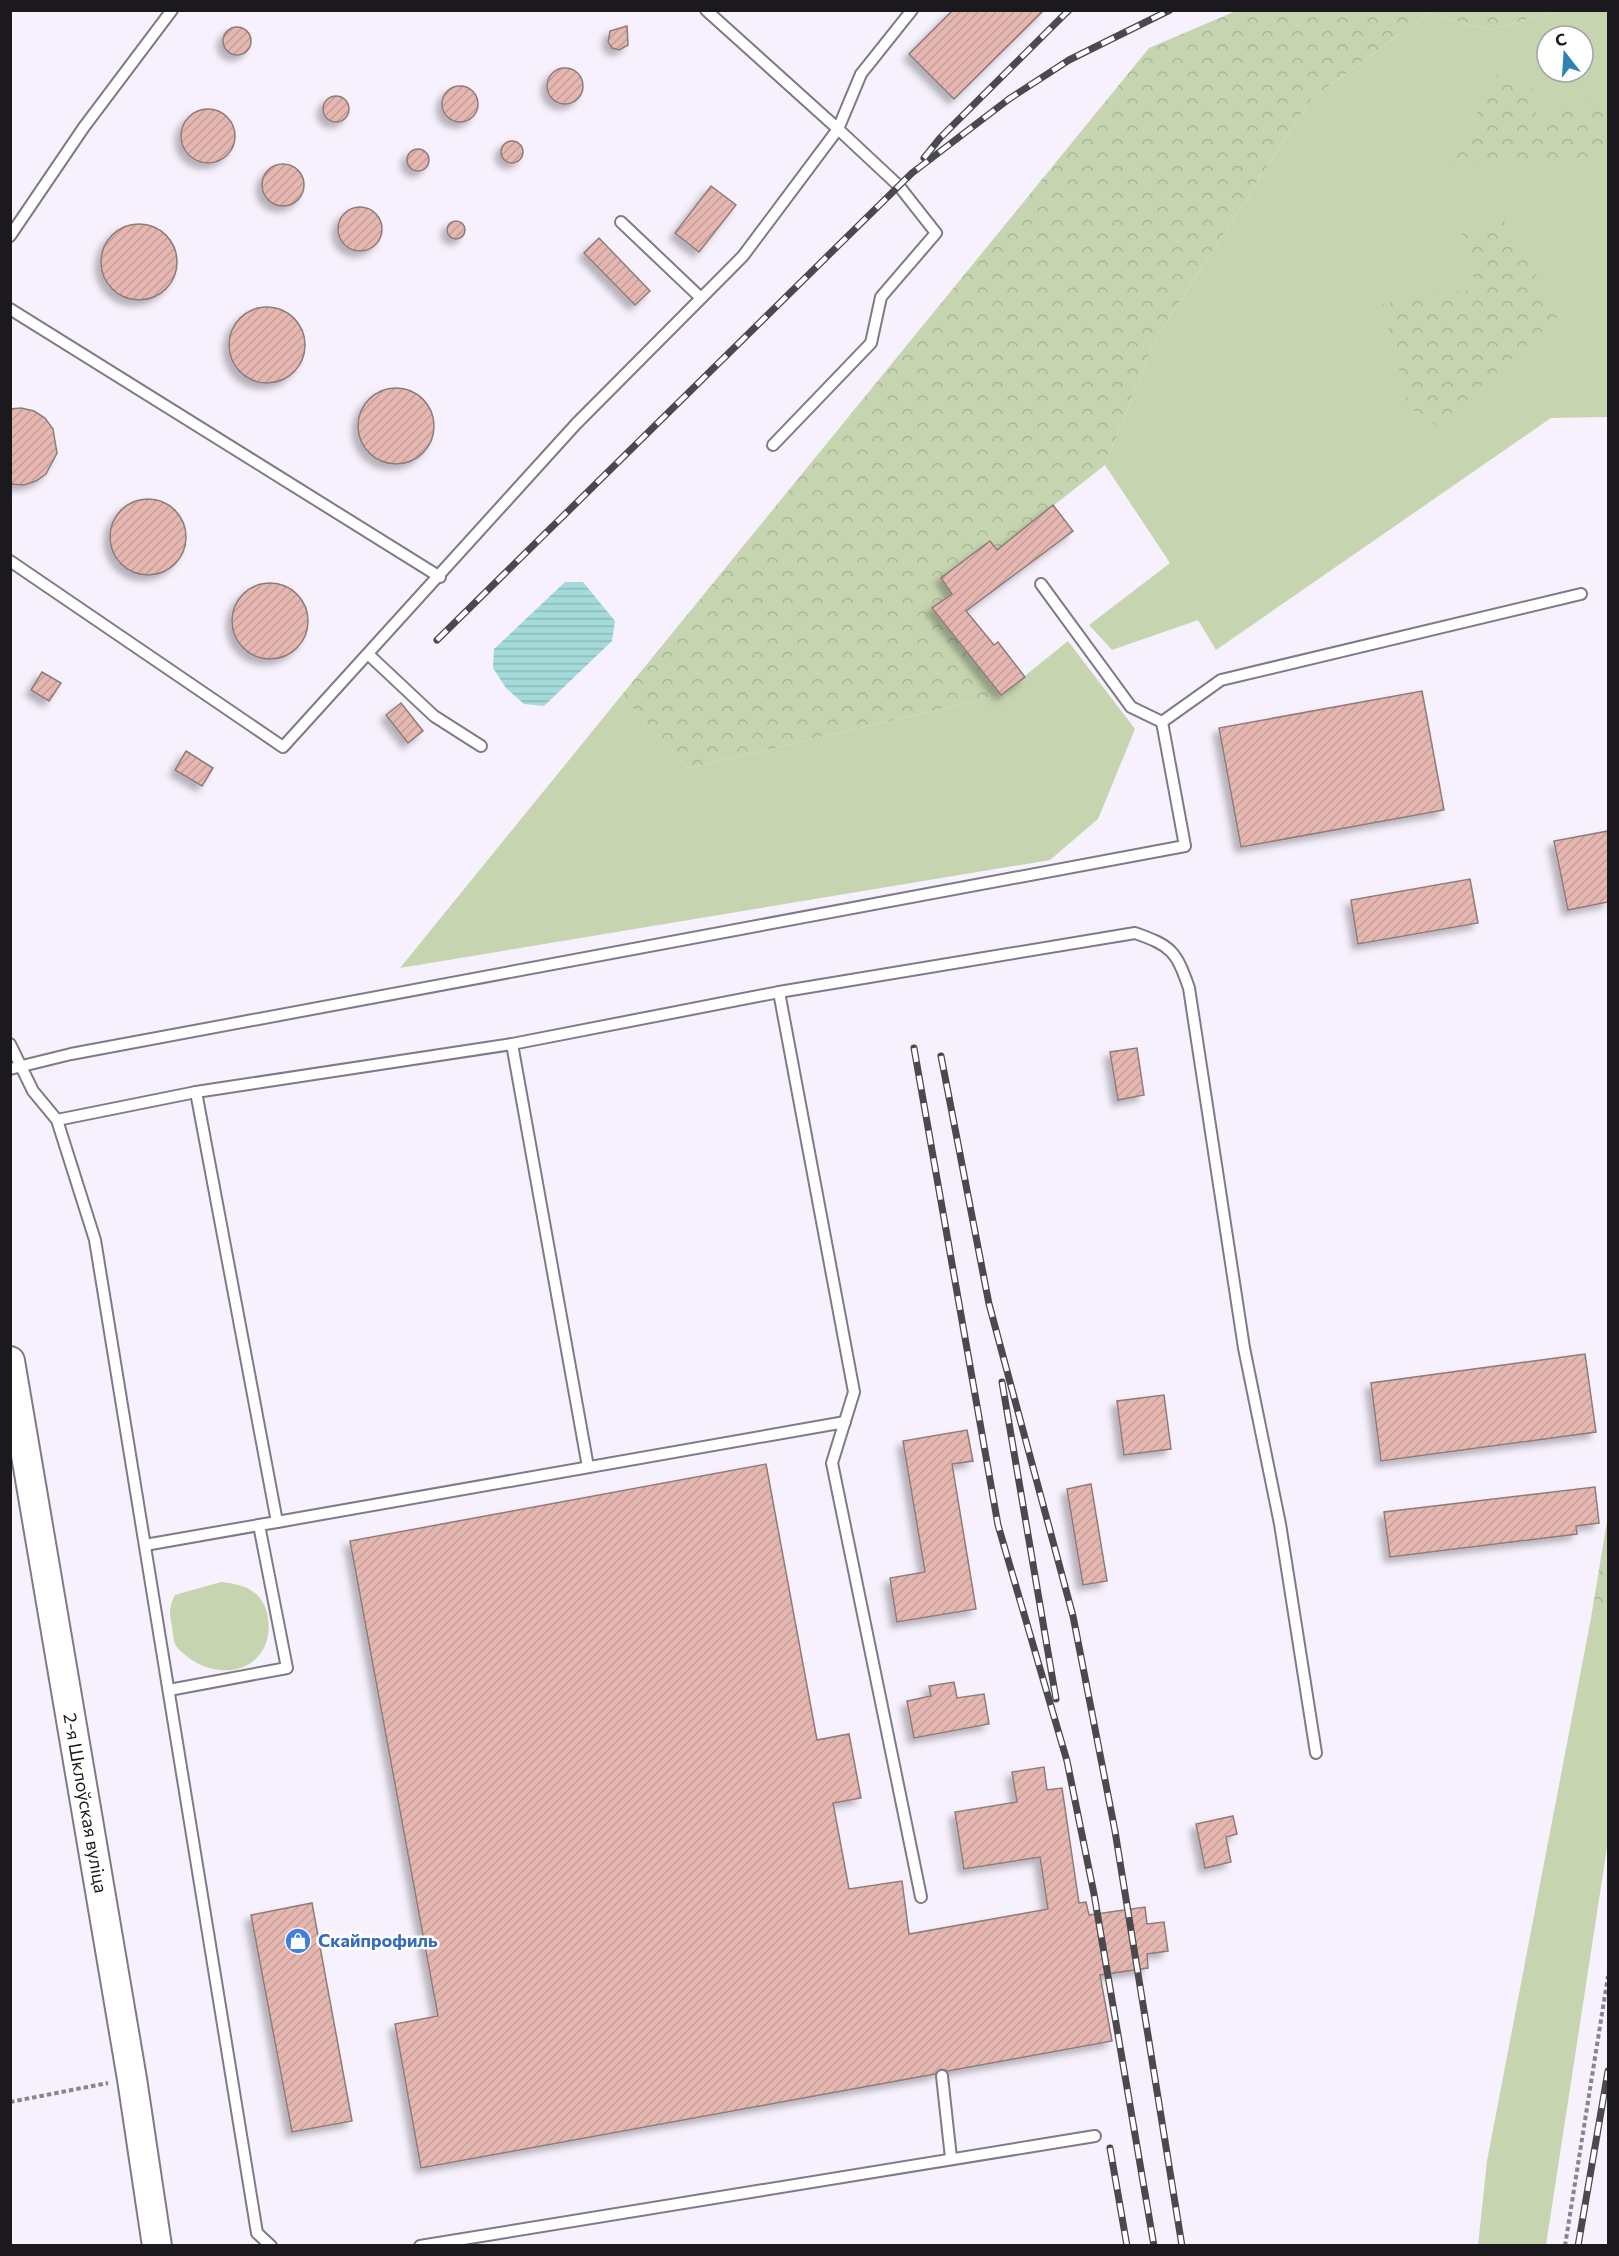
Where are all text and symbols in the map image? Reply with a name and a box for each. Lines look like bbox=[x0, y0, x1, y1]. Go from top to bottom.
north arrow bbox=[1535, 24, 1595, 84]
text: С bbox=[1552, 28, 1569, 50]
street label: 2-я Шклоўская вуліца bbox=[59, 1711, 113, 1895]
shop icon: Скайпрофиль bbox=[283, 1926, 313, 1956]
place label: Скайпрофиль bbox=[318, 1929, 438, 1951]

